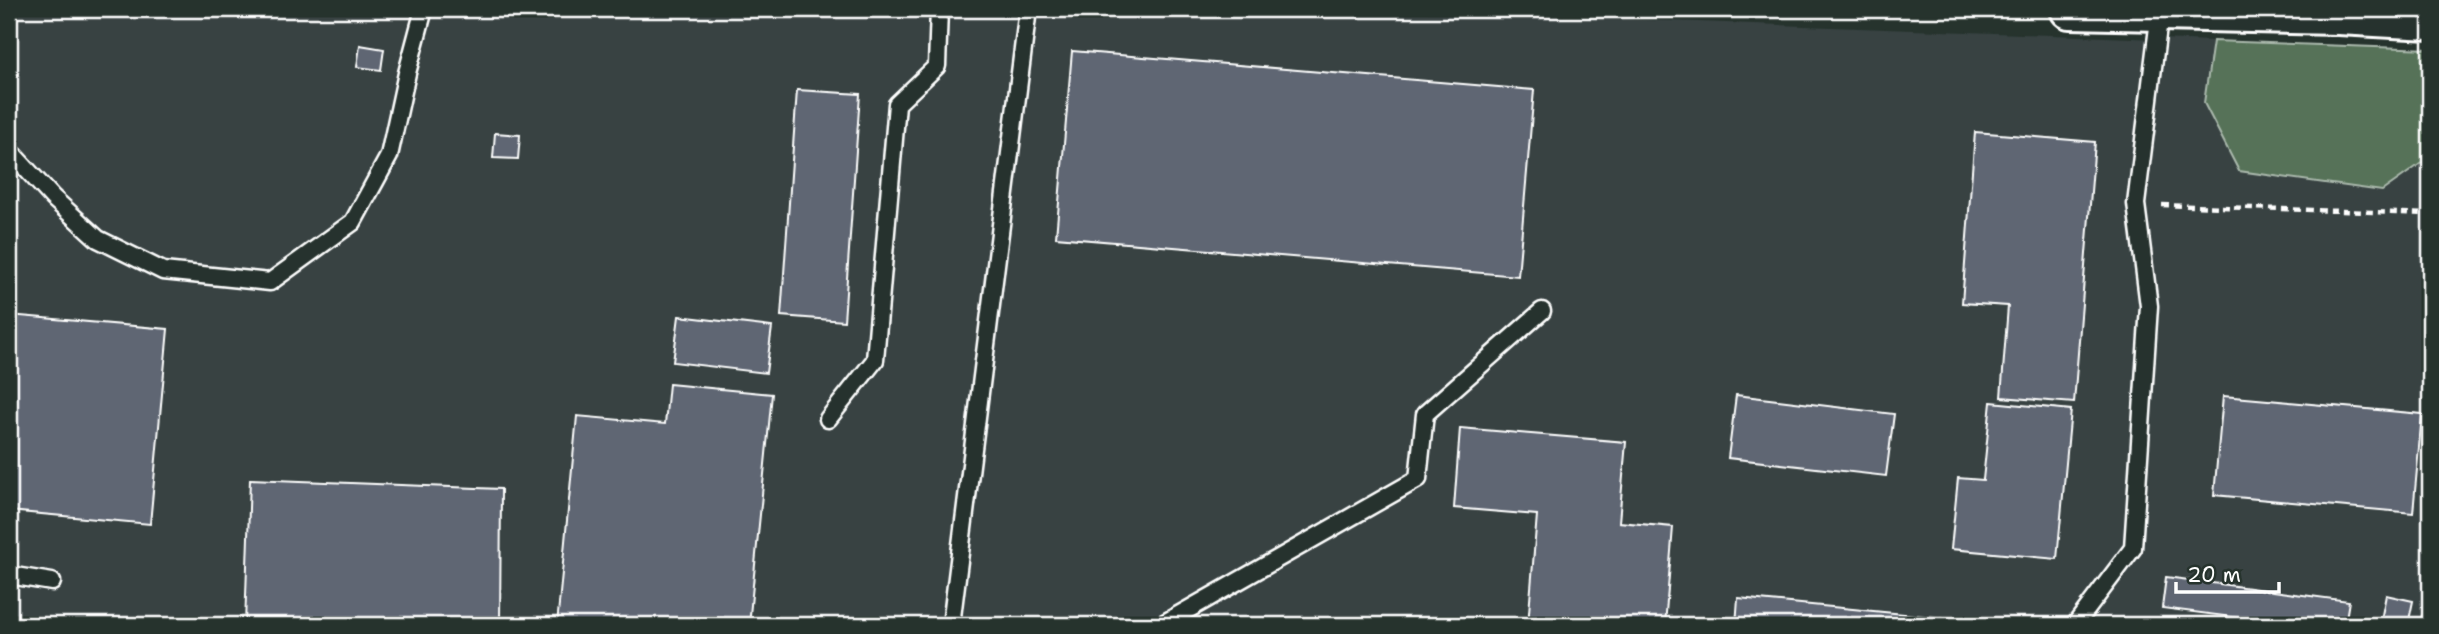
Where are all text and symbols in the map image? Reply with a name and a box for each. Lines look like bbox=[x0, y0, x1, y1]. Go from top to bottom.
scale bar bbox=[2176, 550, 2280, 594]
text: 20 m bbox=[2187, 561, 2241, 589]

